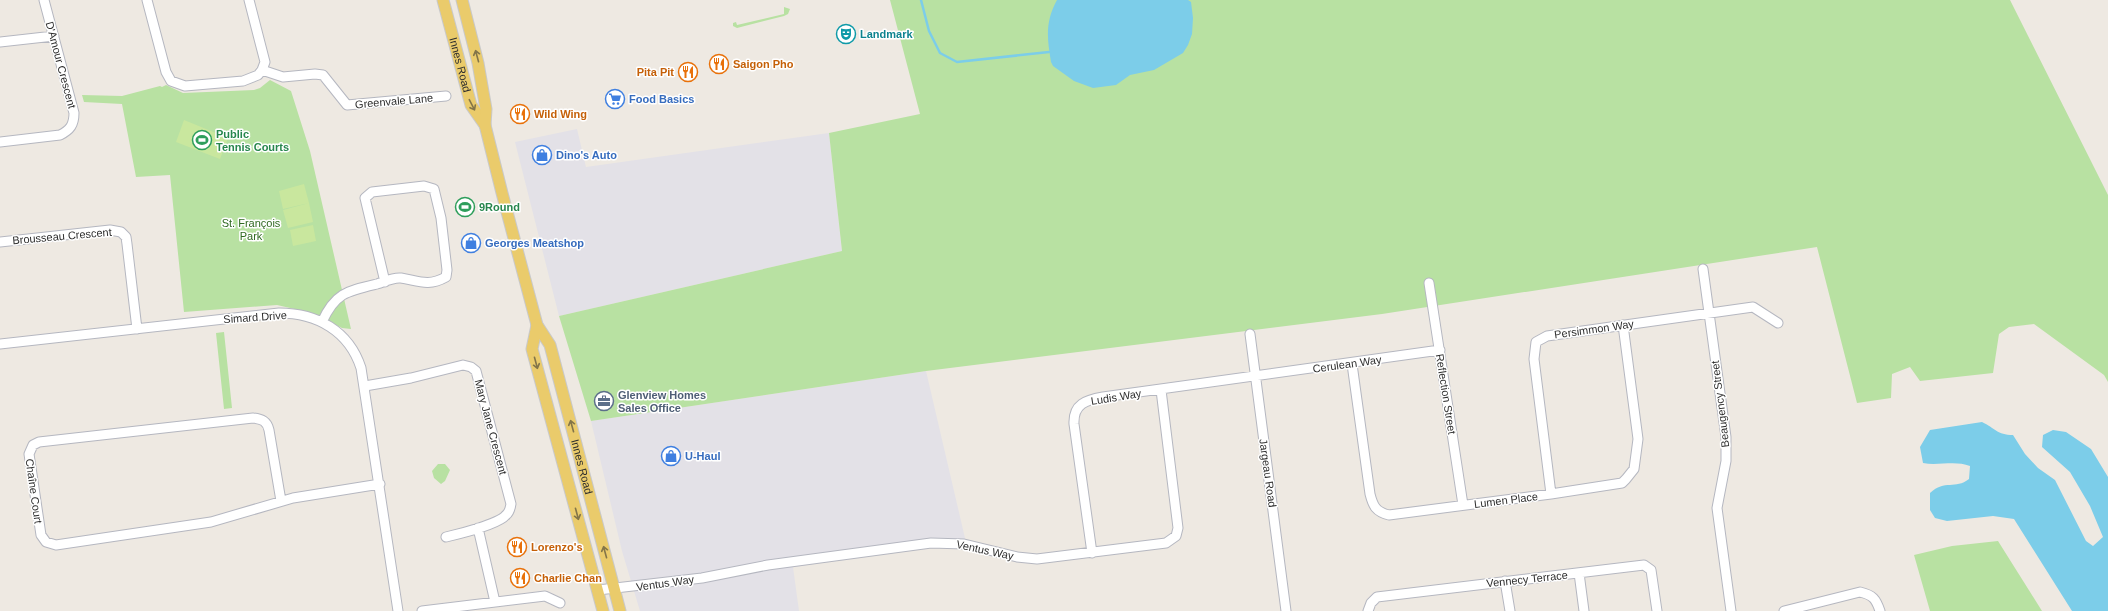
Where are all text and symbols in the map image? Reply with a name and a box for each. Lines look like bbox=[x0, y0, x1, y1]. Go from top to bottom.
street label: D'Amour Crescent bbox=[44, 20, 78, 110]
theatre icon: Landmark bbox=[835, 23, 857, 45]
place label: Landmark bbox=[860, 28, 913, 40]
street label: Innes Road bbox=[447, 36, 473, 93]
one-way arrow bbox=[472, 50, 480, 63]
restaurant icon: Saigon Pho bbox=[708, 53, 730, 75]
place label: Saigon Pho bbox=[733, 58, 794, 70]
restaurant icon: Pita Pit bbox=[677, 61, 699, 83]
place label: Pita Pit bbox=[637, 66, 674, 78]
supermarket icon: Food Basics bbox=[604, 88, 626, 110]
street label: Greenvale Lane bbox=[354, 92, 434, 110]
place label: Food Basics bbox=[629, 93, 694, 105]
one-way arrow bbox=[469, 99, 476, 111]
restaurant icon: Wild Wing bbox=[509, 103, 531, 125]
place label: Wild Wing bbox=[534, 108, 587, 120]
place label: Public Tennis Courts bbox=[216, 128, 289, 153]
sports icon: Public Tennis Courts bbox=[191, 129, 213, 151]
shop icon: Dino's Auto bbox=[531, 144, 553, 166]
place label: Dino's Auto bbox=[556, 149, 617, 161]
sports icon: 9Round bbox=[454, 196, 476, 218]
place label: 9Round bbox=[479, 201, 520, 213]
park label: St. François Park bbox=[222, 217, 281, 242]
street label: Brousseau Crescent bbox=[12, 226, 112, 246]
shop icon: Georges Meatshop bbox=[460, 232, 482, 254]
place label: Georges Meatshop bbox=[485, 237, 584, 249]
street label: Simard Drive bbox=[223, 309, 287, 325]
street label: Persimmon Way bbox=[1553, 317, 1635, 341]
street label: Cerulean Way bbox=[1312, 353, 1383, 375]
street label: Reflection Street bbox=[1434, 353, 1458, 435]
one-way arrow bbox=[533, 356, 540, 369]
street label: Beaugency Street bbox=[1709, 360, 1731, 448]
street label: Mary Jane Crescent bbox=[472, 378, 510, 476]
street label: Ludis Way bbox=[1090, 387, 1143, 407]
place label: Glenview Homes Sales Office bbox=[618, 389, 706, 414]
office icon: Glenview Homes Sales Office bbox=[593, 390, 615, 412]
one-way arrow bbox=[568, 420, 575, 433]
street label: Innes Road bbox=[569, 438, 595, 495]
street label: Jargeau Road bbox=[1257, 438, 1279, 508]
shop icon: U-Haul bbox=[660, 445, 682, 467]
place label: U-Haul bbox=[685, 450, 720, 462]
street label: Chaîne Court bbox=[24, 458, 44, 524]
street label: Lumen Place bbox=[1473, 490, 1539, 510]
one-way arrow bbox=[574, 507, 581, 520]
restaurant icon: Lorenzo's bbox=[506, 536, 528, 558]
street label: Ventus Way bbox=[955, 538, 1015, 562]
place label: Lorenzo's bbox=[531, 541, 583, 553]
one-way arrow bbox=[601, 545, 609, 558]
restaurant icon: Charlie Chan bbox=[509, 567, 531, 589]
street label: Vennecy Terrace bbox=[1486, 569, 1568, 589]
place label: Charlie Chan bbox=[534, 572, 602, 584]
street label: Ventus Way bbox=[635, 573, 695, 593]

